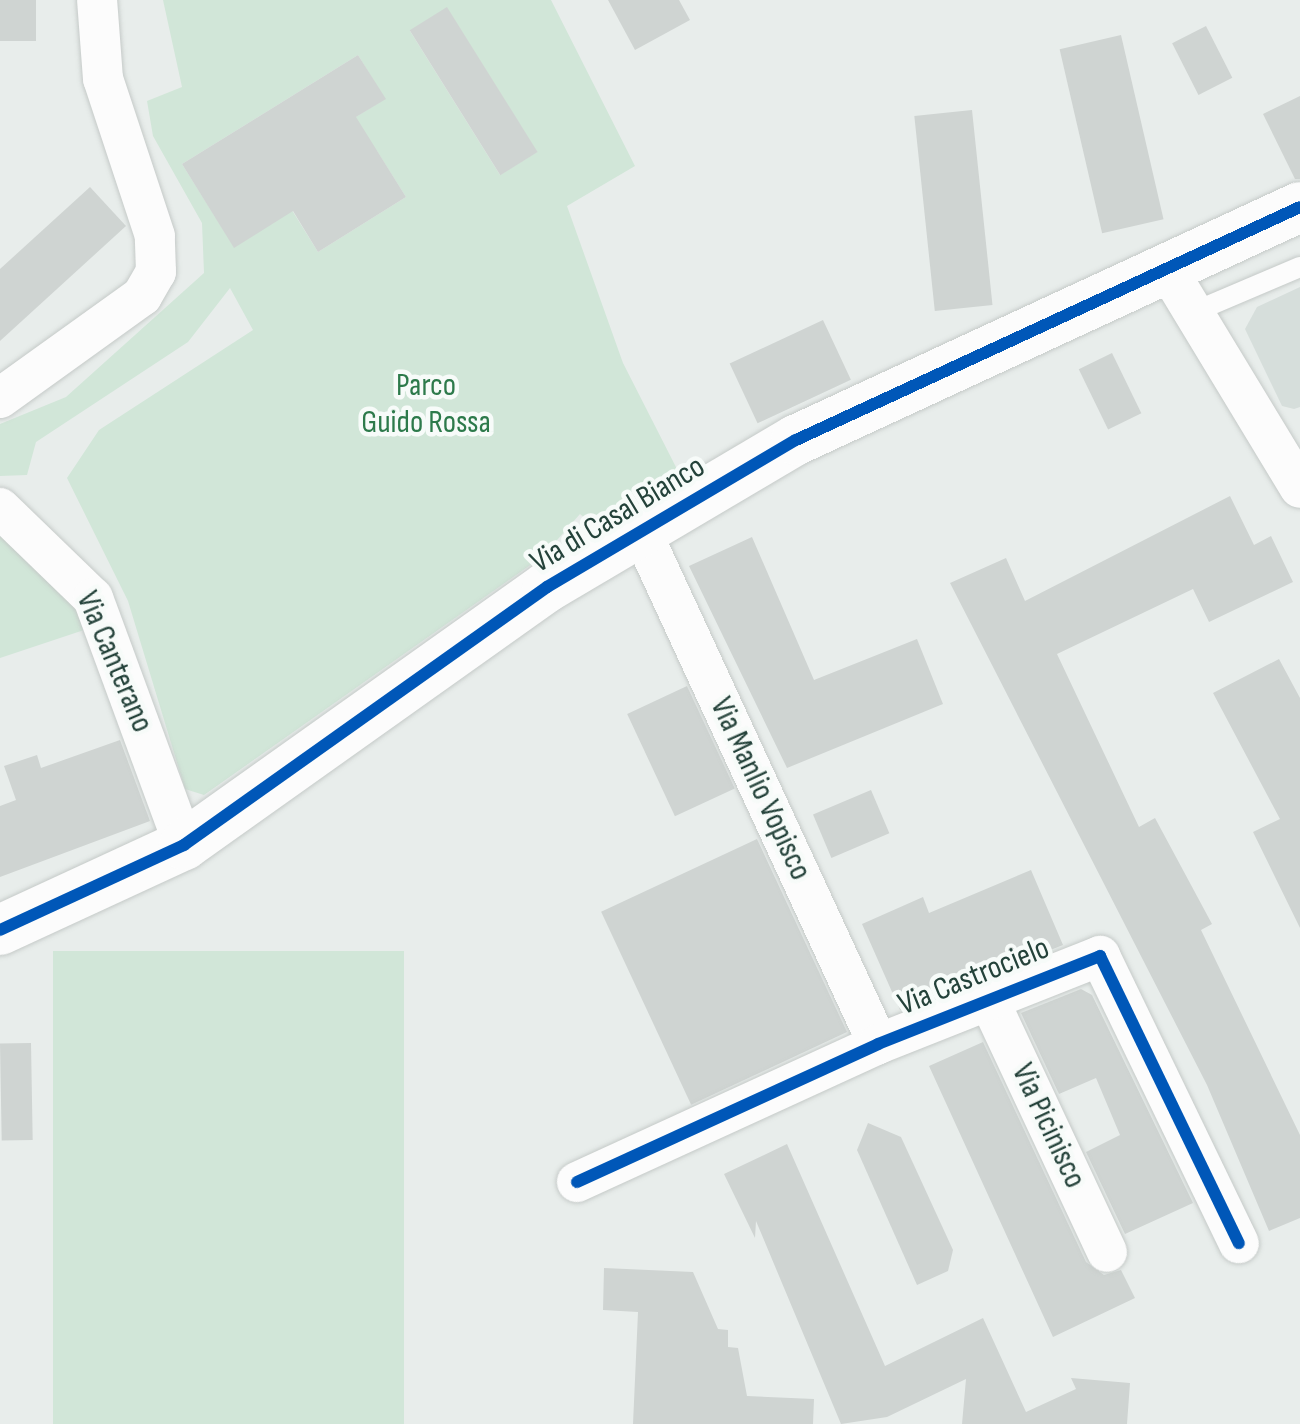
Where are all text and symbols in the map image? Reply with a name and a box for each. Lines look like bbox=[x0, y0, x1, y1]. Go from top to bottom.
park label: Parco Guido Rossa bbox=[361, 368, 491, 443]
street label: Via di Casal Bianco bbox=[524, 448, 712, 582]
street label: Via Canterano bbox=[67, 586, 161, 738]
street label: Via Manlio Vopisco bbox=[701, 692, 819, 886]
street label: Via Castrocielo bbox=[893, 929, 1055, 1025]
street label: Via Picinisco bbox=[1002, 1058, 1094, 1194]

